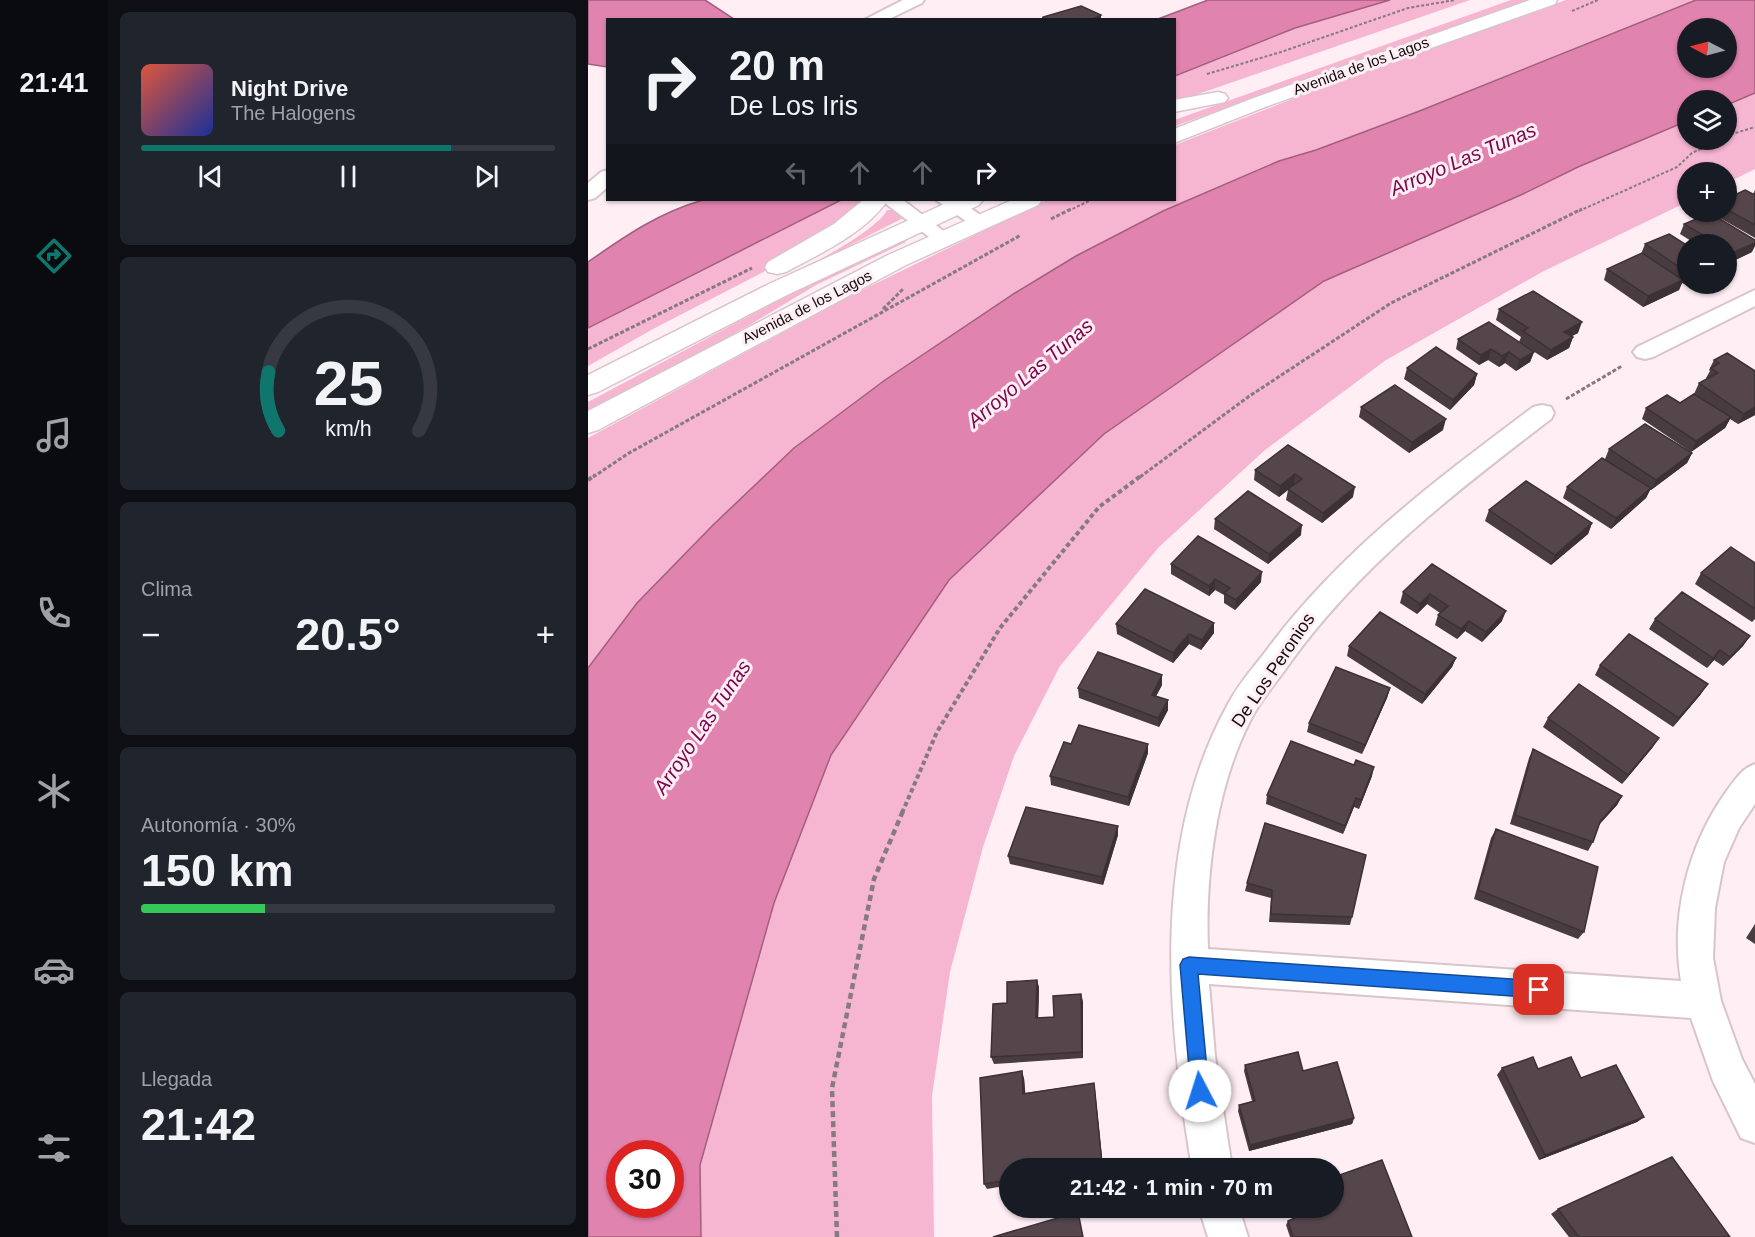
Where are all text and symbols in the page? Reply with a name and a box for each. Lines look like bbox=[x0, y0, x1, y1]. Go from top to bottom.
north arrow bbox=[1677, 18, 1737, 78]
map controls bbox=[1677, 18, 1737, 294]
street label: Avenida de los Lagos bbox=[1291, 33, 1431, 98]
icon: right bbox=[630, 42, 708, 120]
text: 20 m bbox=[729, 42, 825, 89]
text: 21:41 bbox=[19, 68, 89, 98]
text: Night Drive bbox=[231, 76, 348, 101]
button: layers bbox=[1677, 90, 1737, 150]
text: De Los Iris bbox=[729, 91, 858, 121]
text: The Halogens bbox=[231, 102, 356, 124]
water label: Arroyo Las Tunas bbox=[1386, 118, 1539, 200]
icon: left bbox=[780, 156, 813, 189]
icon: ahead bbox=[843, 156, 876, 189]
icon: ahead bbox=[906, 156, 939, 189]
icon: right bbox=[969, 156, 1002, 189]
icon: previous bbox=[194, 160, 227, 193]
icon: pause bbox=[332, 160, 365, 193]
icon: next bbox=[470, 160, 503, 193]
button: + bbox=[1677, 162, 1737, 222]
button: − bbox=[1677, 234, 1737, 294]
icon: directions bbox=[33, 235, 75, 277]
street label: Avenida de los Lagos bbox=[739, 266, 874, 347]
water label: Arroyo Las Tunas bbox=[962, 314, 1097, 432]
text: 25 bbox=[313, 349, 383, 418]
icon: music bbox=[33, 414, 75, 456]
text: km/h bbox=[325, 417, 371, 441]
text: Clima bbox=[141, 578, 192, 600]
icon: phone bbox=[33, 592, 75, 634]
text: 20.5° bbox=[295, 609, 401, 660]
street label: De Los Peronios bbox=[1228, 609, 1318, 731]
text: − bbox=[141, 616, 160, 653]
text: + bbox=[536, 616, 555, 653]
water label: Arroyo Las Tunas bbox=[649, 656, 755, 799]
icon: climate bbox=[33, 770, 75, 812]
text: Autonomía · 30% bbox=[141, 814, 296, 836]
text: 150 km bbox=[141, 845, 294, 896]
icon: car bbox=[33, 949, 75, 991]
pin bbox=[1513, 964, 1564, 1015]
icon: arrive bbox=[1522, 973, 1555, 1006]
position arrow bbox=[1168, 1059, 1232, 1123]
text: Llegada bbox=[141, 1068, 212, 1090]
text: 21:42 bbox=[141, 1099, 256, 1150]
icon: filters bbox=[33, 1127, 75, 1169]
speed limit sign: 30 bbox=[606, 1140, 684, 1218]
text: 21:42 · 1 min · 70 m bbox=[1070, 1175, 1273, 1200]

